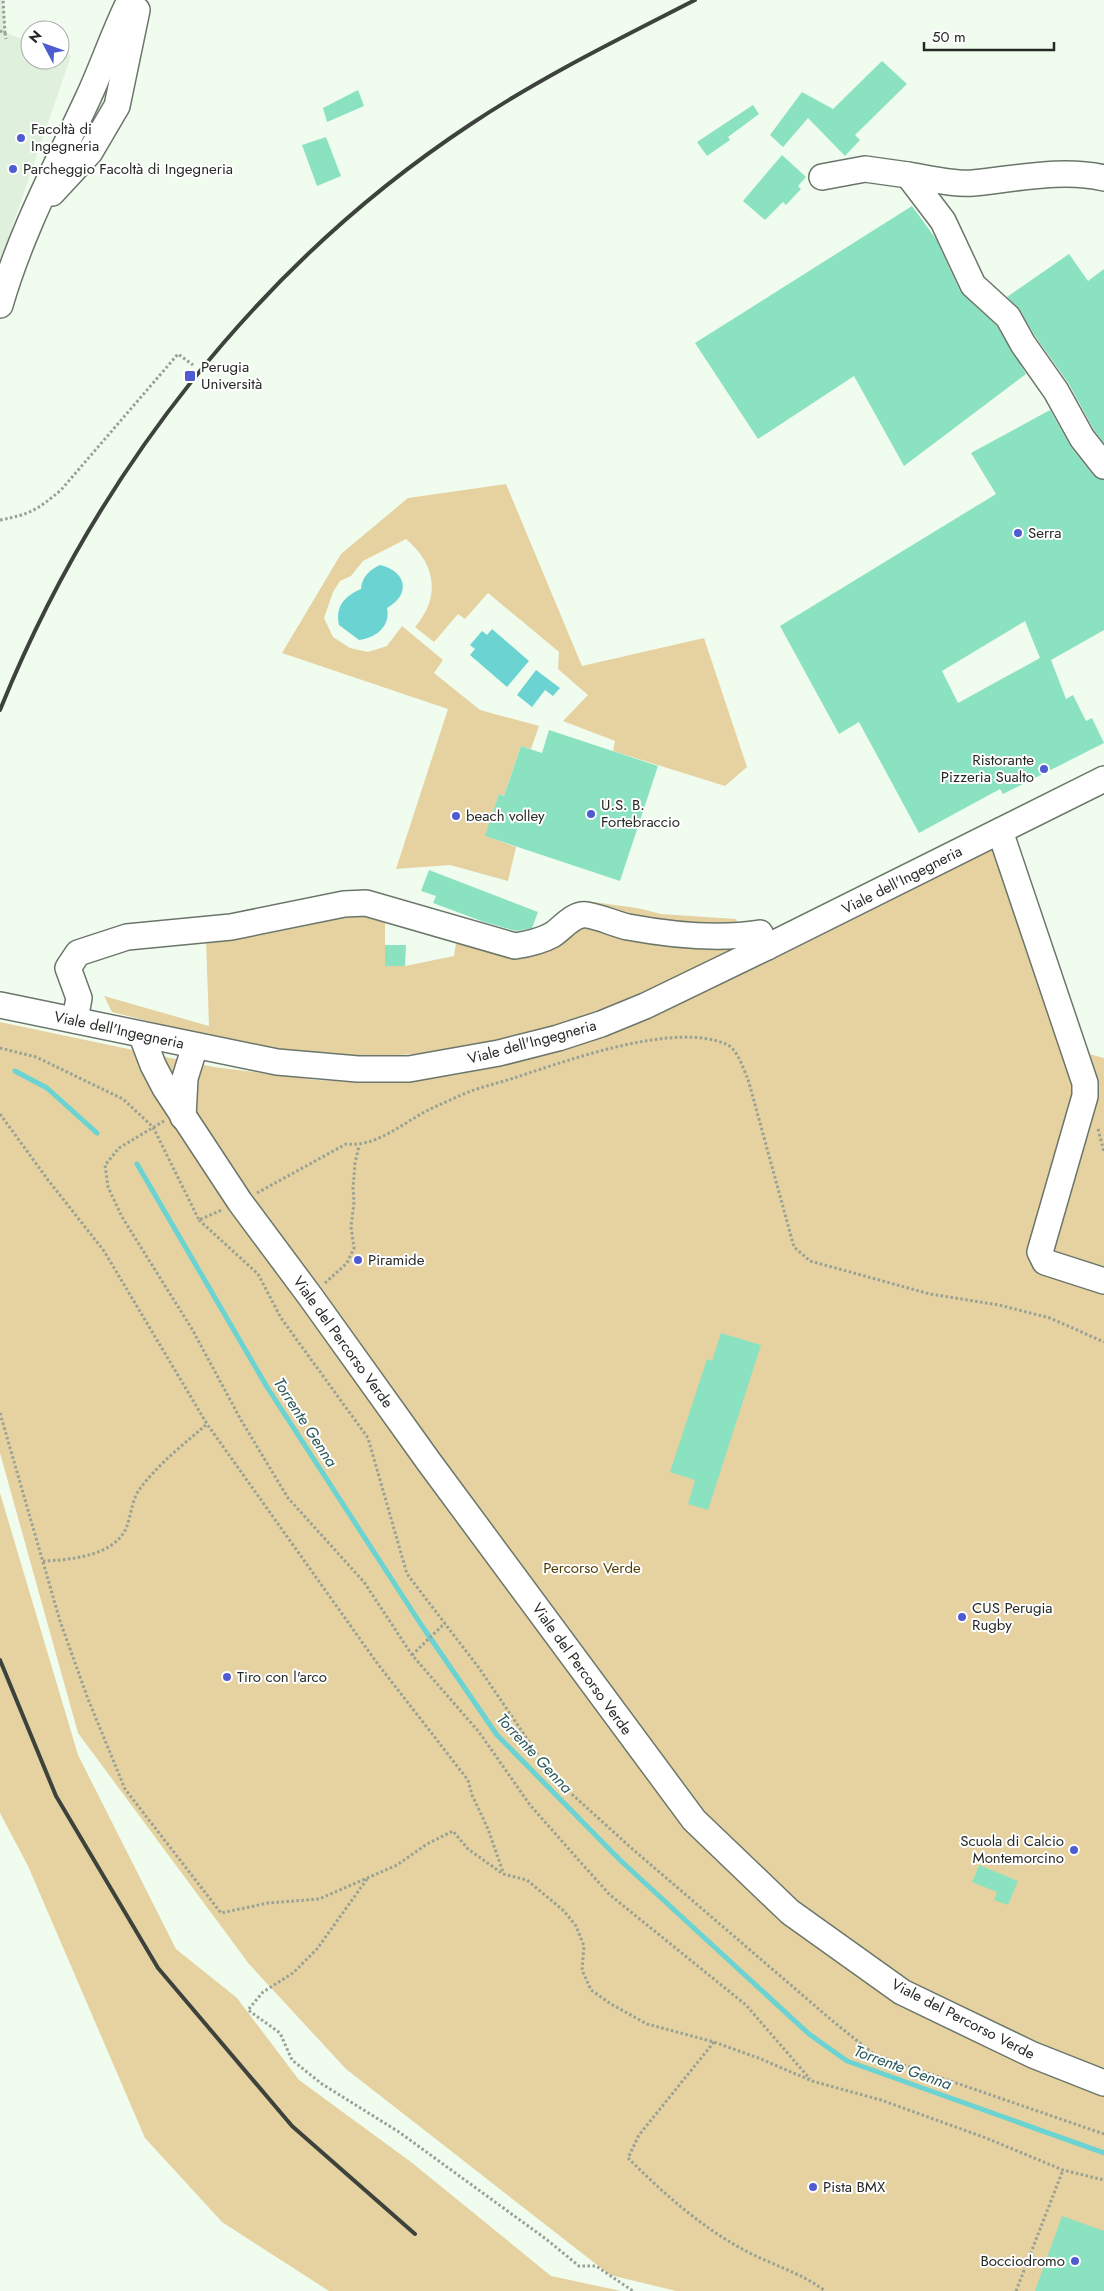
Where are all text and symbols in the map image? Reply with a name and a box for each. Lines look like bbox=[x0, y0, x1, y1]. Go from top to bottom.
north arrow bbox=[20, 20, 70, 70]
scale bar bbox=[924, 20, 1054, 52]
text: N bbox=[24, 26, 46, 47]
text: 50 m bbox=[932, 26, 966, 48]
place label: Facoltà di Ingegneria bbox=[31, 118, 99, 157]
marker: Facoltà di Ingegneria bbox=[15, 132, 27, 144]
place label: Parcheggio Facoltà di Ingegneria bbox=[23, 158, 233, 180]
marker: Parcheggio Facoltà di Ingegneria bbox=[7, 163, 19, 175]
place label: Perugia Università bbox=[201, 356, 262, 395]
marker: Perugia Università bbox=[183, 369, 197, 383]
place label: Serra bbox=[1028, 522, 1061, 544]
marker: Serra bbox=[1012, 527, 1024, 539]
place label: Ristorante Pizzeria Sualto bbox=[941, 749, 1034, 788]
marker: Ristorante Pizzeria Sualto bbox=[1038, 763, 1050, 775]
place label: U.S. B. Fortebraccio bbox=[601, 794, 680, 833]
place label: beach volley bbox=[466, 805, 545, 827]
marker: U.S. B. Fortebraccio bbox=[585, 808, 597, 820]
marker: beach volley bbox=[450, 810, 462, 822]
street label: Viale dell'Ingegneria bbox=[838, 840, 966, 920]
street label: Viale dell'Ingegneria bbox=[52, 1005, 186, 1055]
street label: Viale dell'Ingegneria bbox=[465, 1014, 599, 1070]
place label: Piramide bbox=[368, 1249, 425, 1271]
marker: Piramide bbox=[352, 1254, 364, 1266]
street label: Viale del Percorso Verde bbox=[288, 1271, 399, 1413]
water label: Torrente Genna bbox=[268, 1373, 343, 1472]
park label: Percorso Verde bbox=[543, 1557, 641, 1579]
place label: CUS Perugia Rugby bbox=[972, 1597, 1053, 1636]
street label: Viale del Percorso Verde bbox=[527, 1598, 638, 1740]
marker: CUS Perugia Rugby bbox=[956, 1611, 968, 1623]
place label: Tiro con l'arco bbox=[237, 1666, 327, 1688]
marker: Tiro con l'arco bbox=[221, 1671, 233, 1683]
water label: Torrente Genna bbox=[491, 1708, 578, 1799]
place label: Scuola di Calcio Montemorcino bbox=[960, 1830, 1064, 1869]
marker: Scuola di Calcio Montemorcino bbox=[1068, 1844, 1080, 1856]
street label: Viale del Percorso Verde bbox=[887, 1973, 1039, 2065]
water label: Torrente Genna bbox=[851, 2039, 955, 2096]
place label: Pista BMX bbox=[823, 2176, 886, 2198]
marker: Pista BMX bbox=[807, 2181, 819, 2193]
place label: Bocciodromo bbox=[980, 2250, 1065, 2272]
marker: Bocciodromo bbox=[1069, 2255, 1081, 2267]

